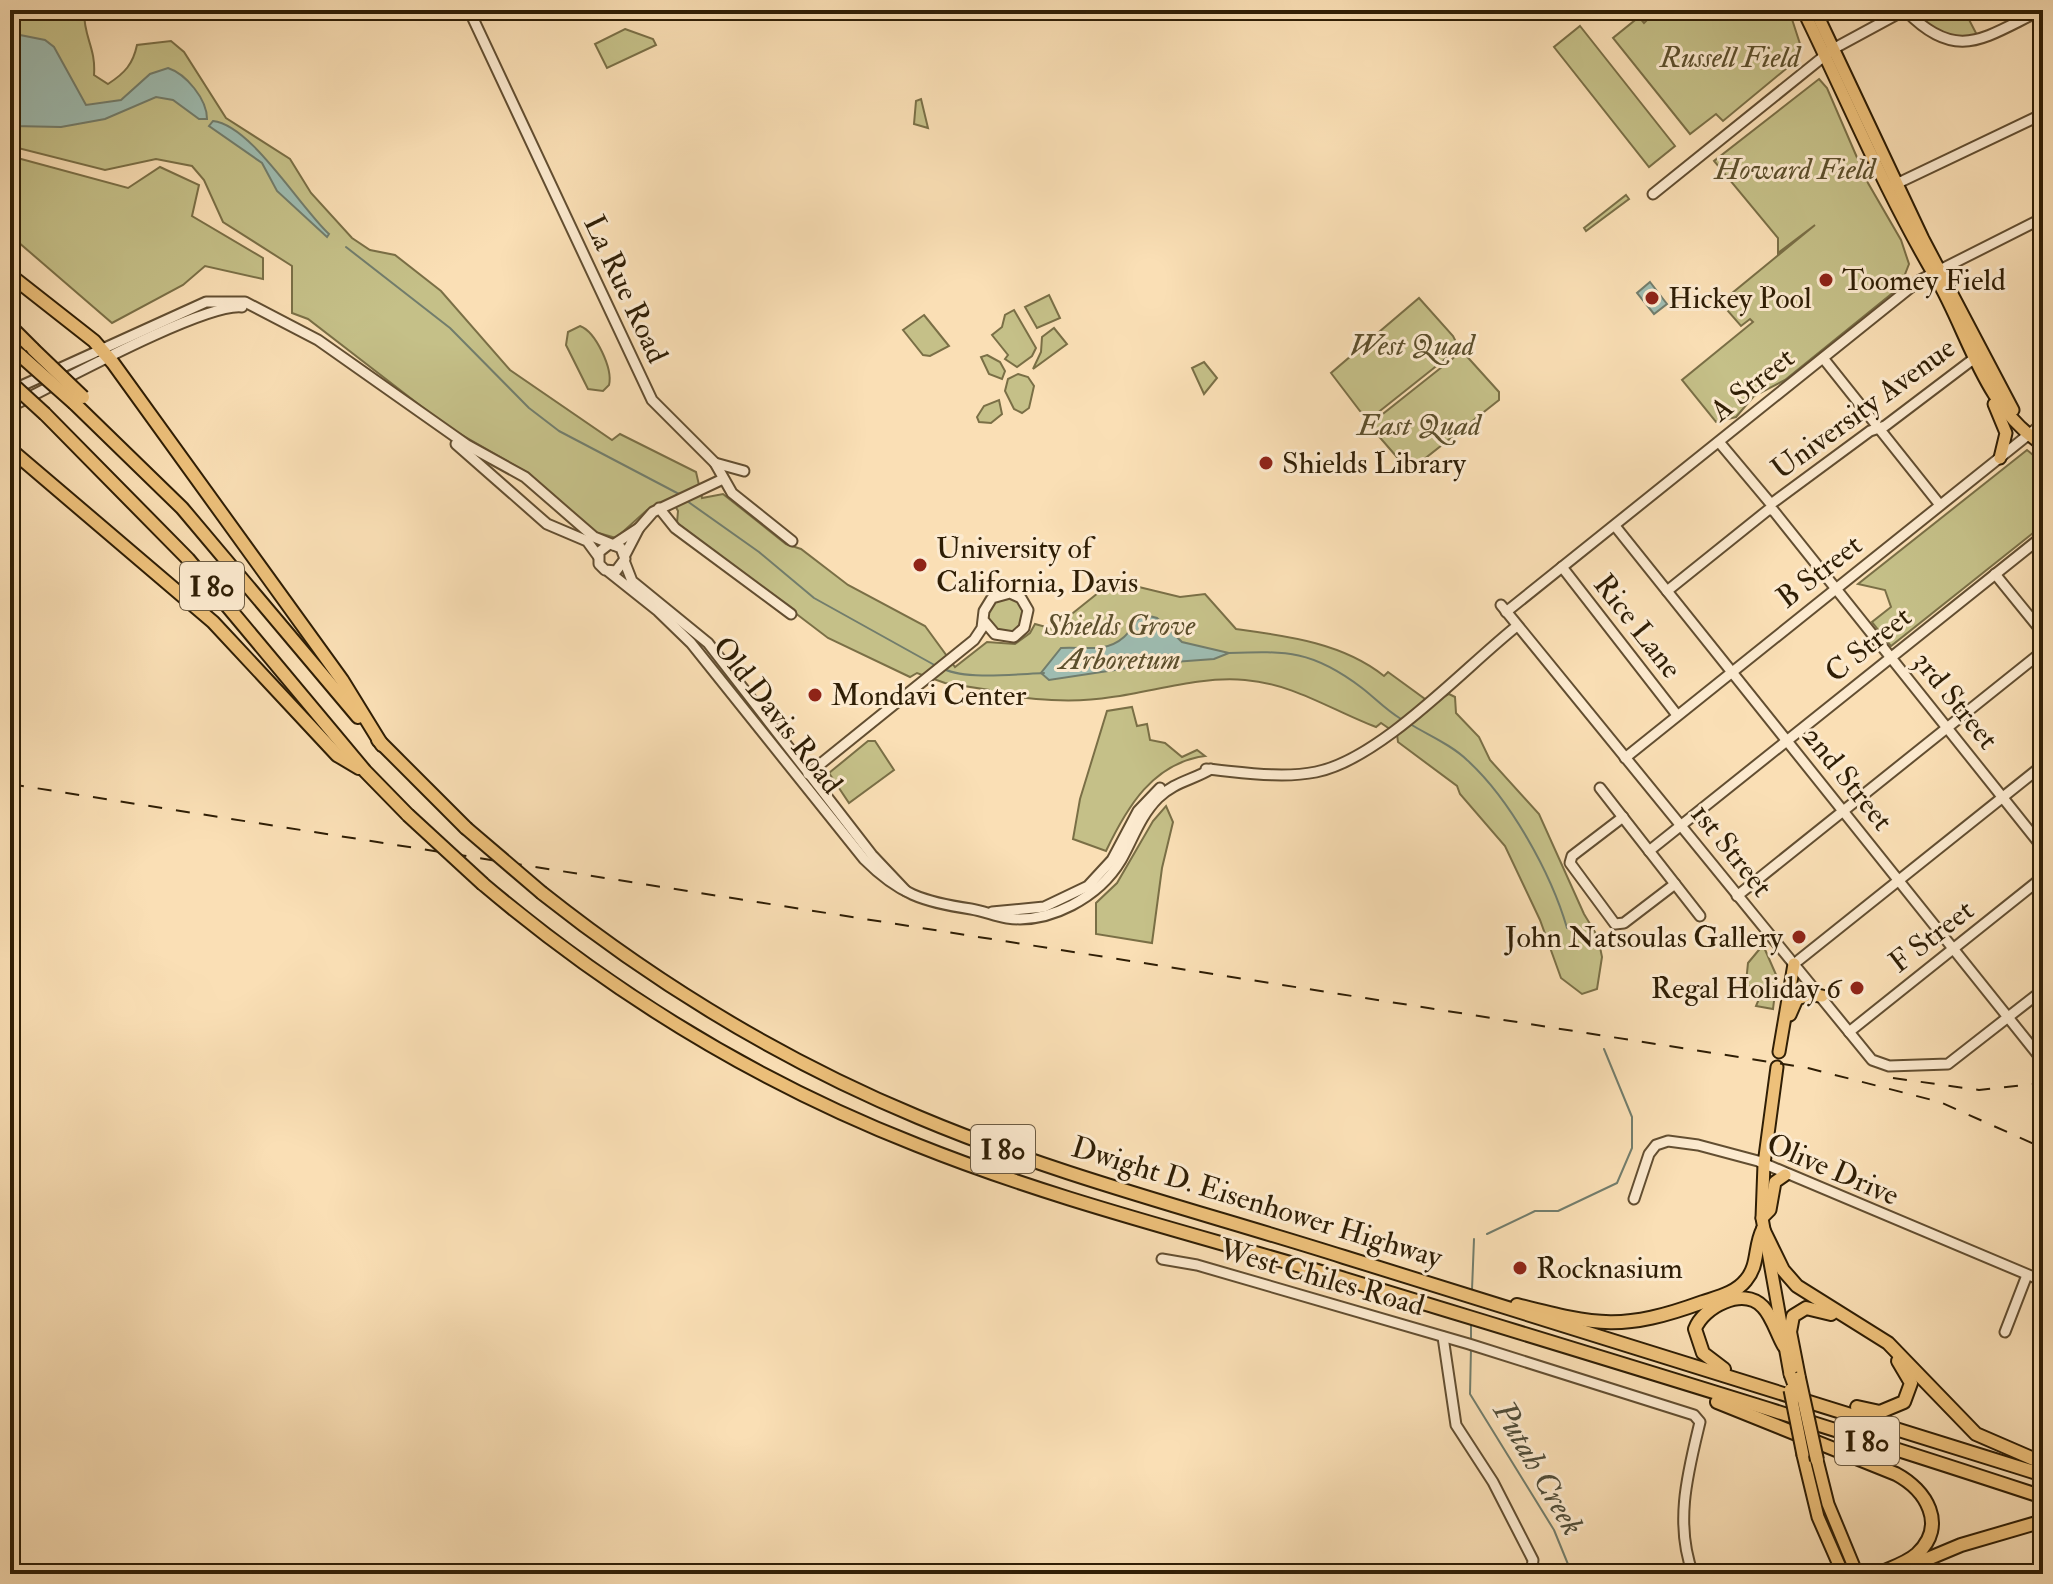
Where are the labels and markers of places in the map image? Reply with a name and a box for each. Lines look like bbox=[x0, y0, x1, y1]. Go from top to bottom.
place label: Toomey Field bbox=[1842, 262, 2006, 299]
marker: Toomey Field bbox=[1817, 271, 1835, 289]
place label: Hickey Pool bbox=[1668, 280, 1812, 317]
marker: Hickey Pool bbox=[1643, 289, 1661, 307]
place label: Shields Library bbox=[1282, 445, 1467, 482]
marker: Shields Library bbox=[1257, 454, 1275, 472]
place label: University of California, Davis bbox=[936, 530, 1138, 601]
marker: University of California, Davis bbox=[911, 556, 929, 574]
place label: Mondavi Center bbox=[831, 677, 1026, 714]
marker: Mondavi Center bbox=[806, 686, 824, 704]
place label: John Natsoulas Gallery bbox=[1504, 919, 1784, 956]
marker: John Natsoulas Gallery bbox=[1790, 928, 1808, 946]
place label: Regal Holiday 6 bbox=[1651, 970, 1843, 1007]
marker: Regal Holiday 6 bbox=[1848, 979, 1866, 997]
place label: Rocknasium bbox=[1536, 1250, 1683, 1287]
marker: Rocknasium bbox=[1511, 1259, 1529, 1277]

